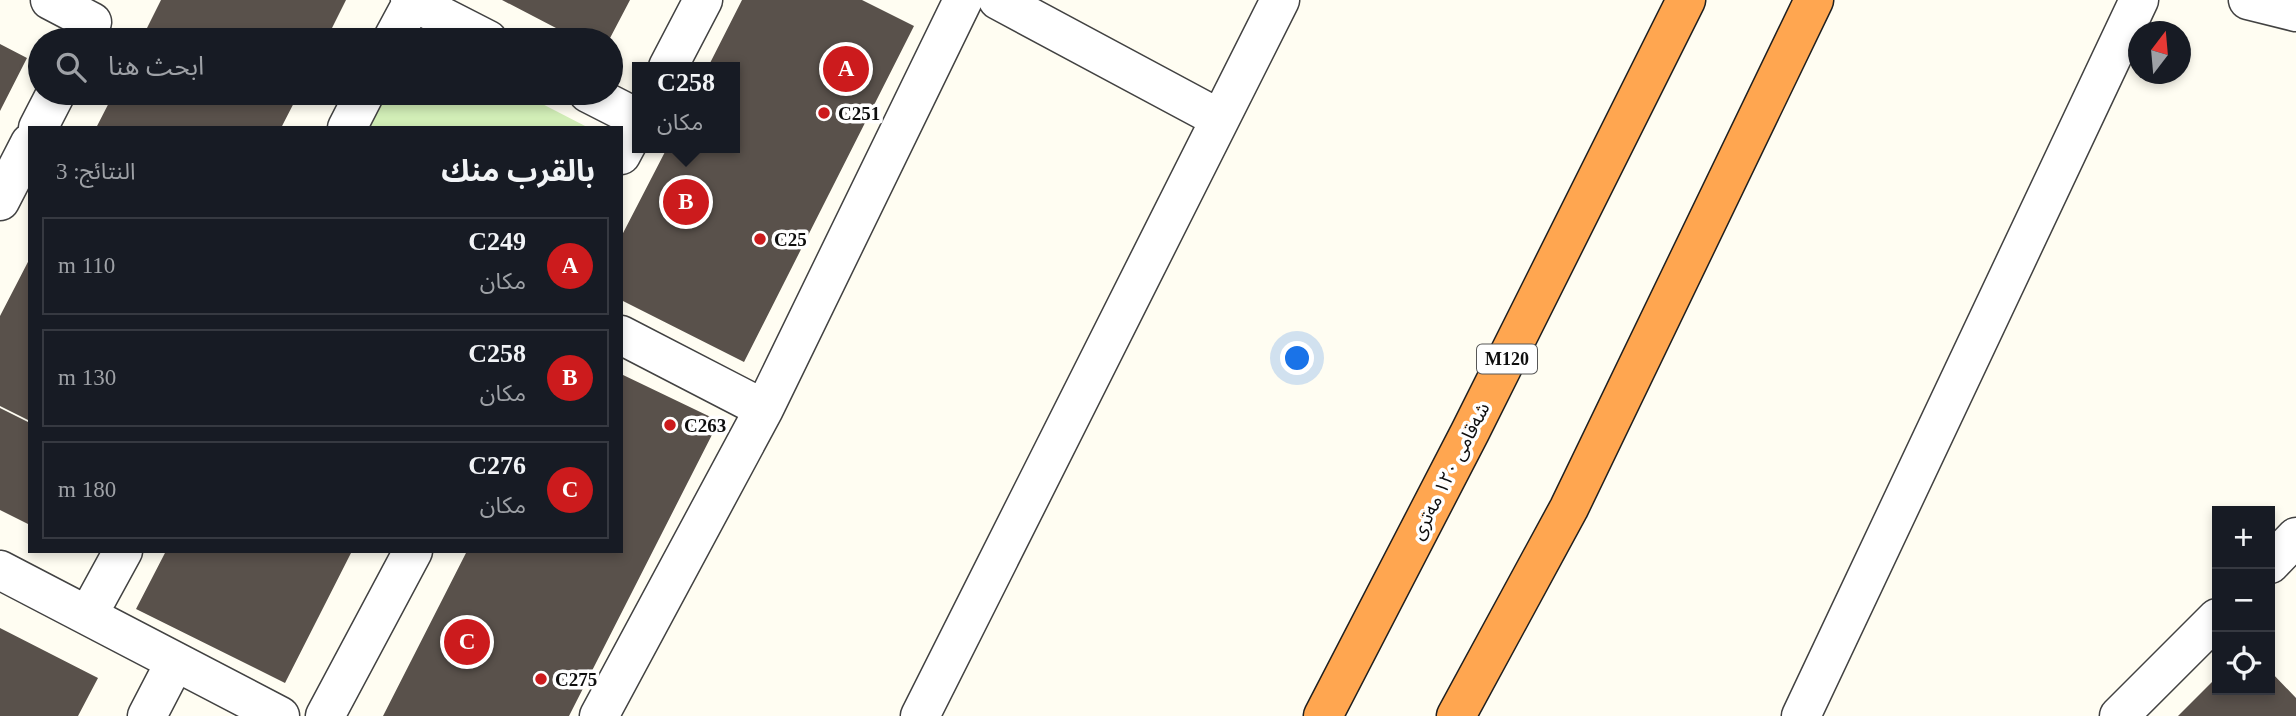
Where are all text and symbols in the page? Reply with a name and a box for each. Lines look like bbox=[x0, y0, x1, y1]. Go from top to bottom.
north arrow bbox=[2128, 21, 2191, 84]
search box bbox=[28, 28, 623, 105]
pin: A bbox=[823, 43, 869, 95]
icon: search bbox=[52, 48, 90, 86]
text: ابحث هنا bbox=[108, 52, 204, 81]
popup bbox=[632, 62, 740, 153]
text: C258 bbox=[657, 68, 715, 97]
place label: C251 bbox=[838, 103, 880, 124]
marker: C251 bbox=[816, 105, 832, 121]
text: مكان bbox=[657, 110, 703, 135]
text: بالقرب منك bbox=[441, 154, 595, 187]
text: النتائج: 3 bbox=[56, 159, 135, 184]
pin: B bbox=[663, 176, 709, 228]
text: C249 bbox=[468, 227, 526, 256]
place label: C25 bbox=[774, 229, 807, 250]
marker: C25 bbox=[752, 231, 768, 247]
text: 110 m bbox=[58, 253, 115, 278]
text: A bbox=[562, 253, 578, 278]
text: مكان bbox=[480, 269, 526, 294]
text: C258 bbox=[468, 339, 526, 368]
your location bbox=[1280, 341, 1314, 375]
road number: M120 bbox=[1477, 344, 1537, 374]
text: 130 m bbox=[58, 365, 116, 390]
text: B bbox=[562, 365, 578, 390]
text: مكان bbox=[480, 381, 526, 406]
street label: شەقامی ١٢٠ مەتری bbox=[1406, 399, 1495, 544]
place label: C263 bbox=[684, 415, 726, 436]
marker: C263 bbox=[662, 417, 678, 433]
text: C276 bbox=[468, 451, 526, 480]
text: 180 m bbox=[58, 477, 116, 502]
text: C bbox=[562, 477, 578, 502]
text: مكان bbox=[480, 493, 526, 518]
map controls bbox=[2212, 506, 2275, 695]
button: + bbox=[2212, 506, 2275, 569]
button: − bbox=[2212, 569, 2275, 632]
pin: C bbox=[444, 616, 490, 668]
button: locate bbox=[2212, 632, 2275, 695]
place label: C275 bbox=[555, 669, 597, 690]
marker: C275 bbox=[533, 671, 549, 687]

